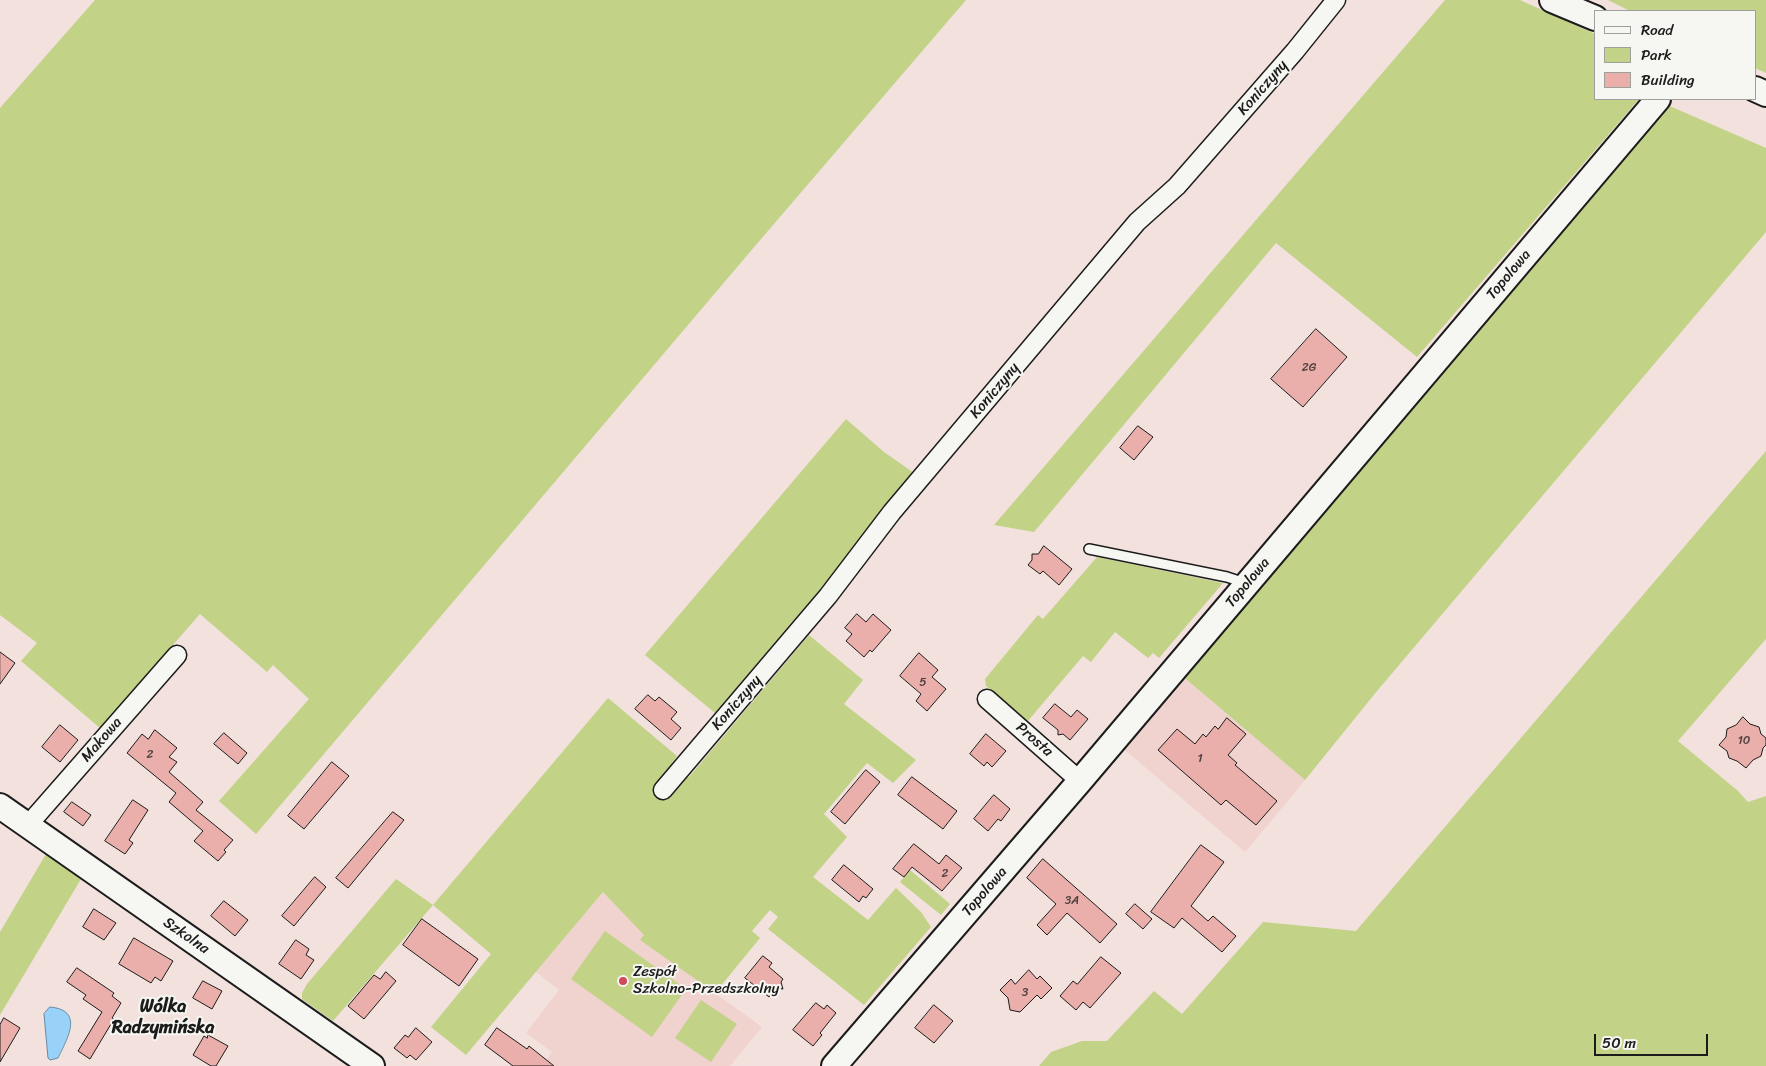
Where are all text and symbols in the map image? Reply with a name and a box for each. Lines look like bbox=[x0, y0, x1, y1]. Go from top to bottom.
legend bbox=[1594, 10, 1756, 100]
text: Road bbox=[1641, 17, 1673, 43]
text: Park bbox=[1641, 42, 1672, 68]
street label: Koniczyny bbox=[1234, 57, 1292, 119]
text: Building bbox=[1641, 67, 1695, 93]
street label: Topolowa bbox=[1483, 246, 1535, 304]
street label: Koniczyny bbox=[967, 360, 1023, 422]
house number: 2G bbox=[1302, 361, 1316, 375]
street label: Topolowa bbox=[1222, 554, 1274, 612]
street label: Koniczyny bbox=[708, 672, 766, 734]
house number: 5 bbox=[919, 676, 927, 690]
street label: Makowa bbox=[78, 714, 126, 766]
street label: Prosta bbox=[1012, 719, 1056, 761]
house number: 10 bbox=[1738, 734, 1750, 748]
house number: 2 bbox=[147, 748, 153, 762]
house number: 1 bbox=[1197, 752, 1203, 766]
street label: Topolowa bbox=[959, 864, 1011, 920]
house number: 2 bbox=[942, 867, 948, 881]
house number: 3A bbox=[1065, 894, 1079, 908]
street label: Szkolna bbox=[160, 914, 212, 958]
place label: Zespół Szkolno-Przedszkolny bbox=[633, 963, 779, 998]
marker: Zespół Szkolno-Przedszkolny bbox=[617, 975, 629, 987]
house number: 3 bbox=[1022, 986, 1028, 1000]
district label: Wólka Radzymińska bbox=[112, 996, 214, 1038]
scale bar bbox=[1596, 1024, 1710, 1056]
text: 50 m bbox=[1602, 1030, 1636, 1056]

